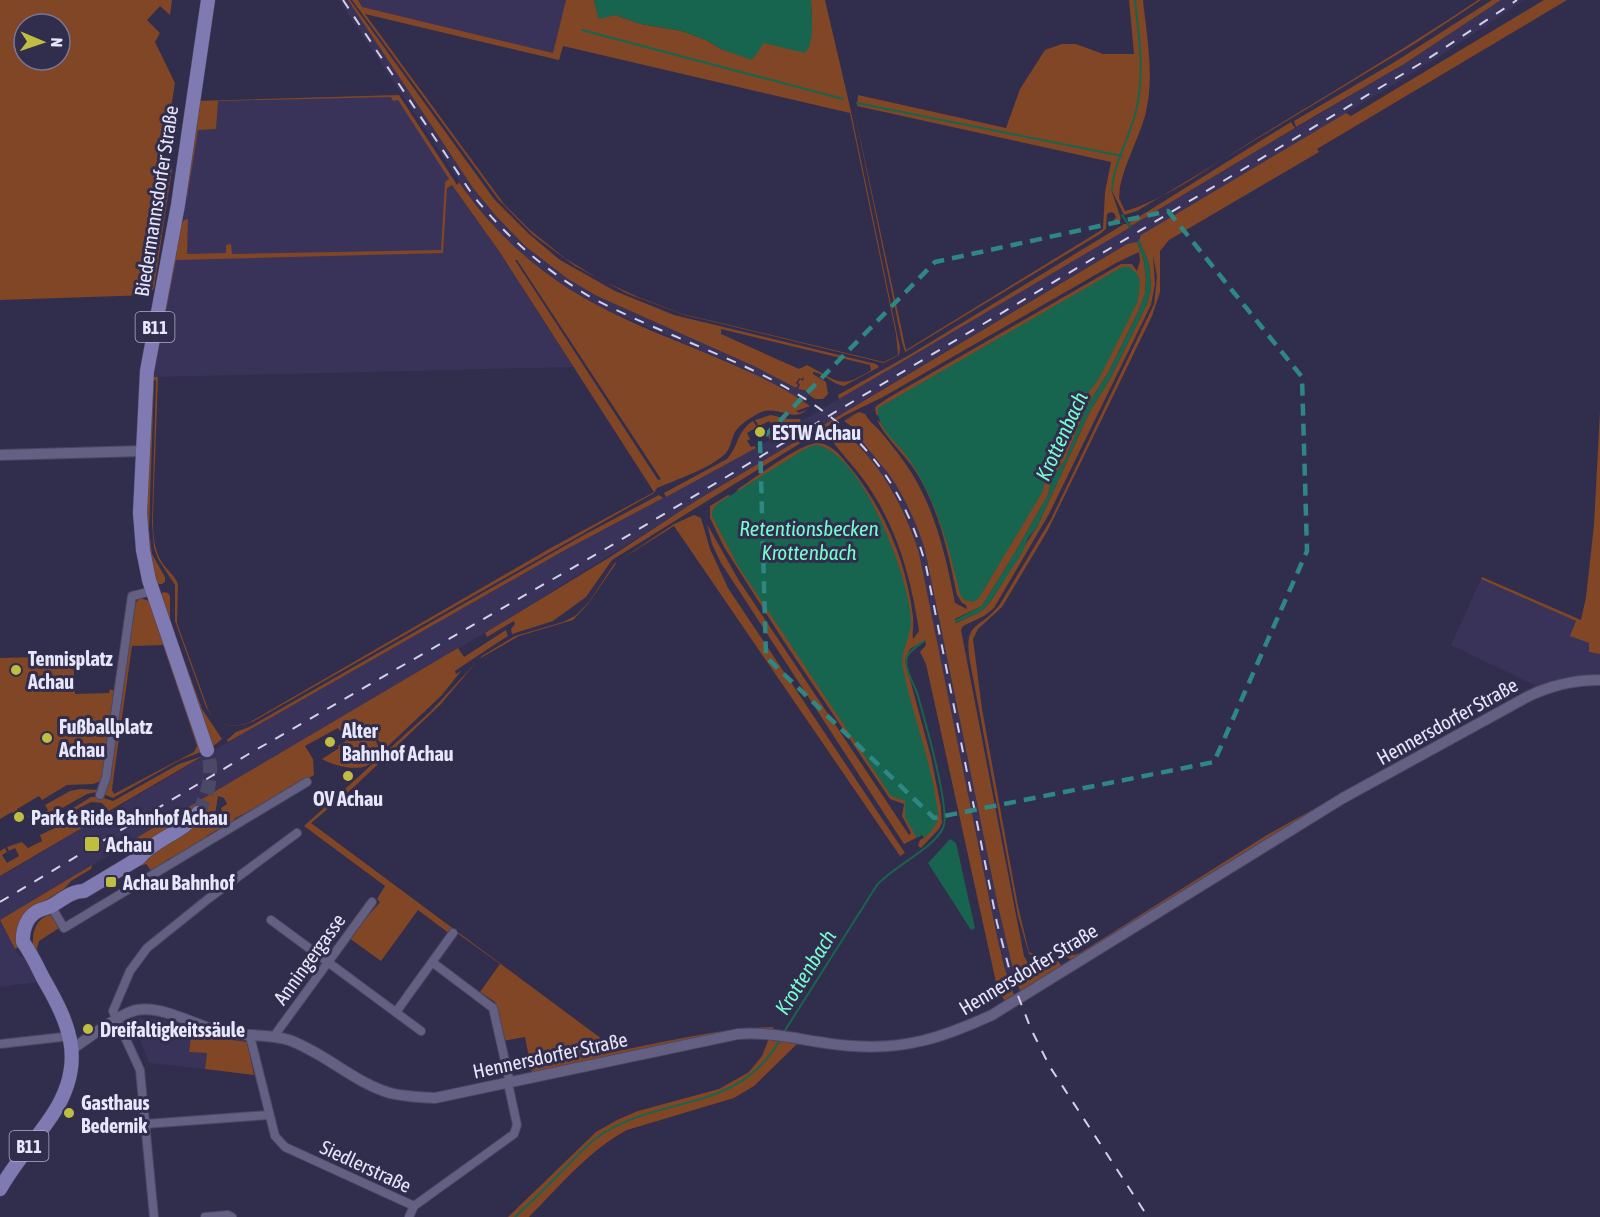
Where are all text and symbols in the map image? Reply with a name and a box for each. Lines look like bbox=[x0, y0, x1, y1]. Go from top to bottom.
north arrow bbox=[12, 12, 72, 72]
text: N bbox=[48, 37, 66, 48]
street label: Biedermannsdorfer Straße bbox=[130, 104, 182, 298]
road number: B11 bbox=[136, 312, 174, 342]
water label: Krottenbach bbox=[1030, 388, 1092, 484]
place label: ESTW Achau bbox=[772, 421, 861, 444]
marker: ESTW Achau bbox=[753, 425, 767, 439]
water label: Retentionsbecken Krottenbach bbox=[739, 516, 879, 564]
place label: Tennisplatz Achau bbox=[27, 647, 114, 693]
marker: Tennisplatz Achau bbox=[9, 663, 23, 677]
street label: Hennersdorfer Straße bbox=[1373, 673, 1521, 769]
place label: Fußballplatz Achau bbox=[58, 715, 153, 761]
place label: Alter Bahnhof Achau bbox=[341, 719, 454, 765]
marker: Fußballplatz Achau bbox=[40, 731, 54, 745]
marker: Alter Bahnhof Achau bbox=[323, 735, 337, 749]
marker: OV Achau bbox=[341, 769, 355, 783]
place label: OV Achau bbox=[313, 787, 383, 810]
place label: Park & Ride Bahnhof Achau bbox=[31, 806, 228, 829]
marker: Park & Ride Bahnhof Achau bbox=[12, 810, 26, 824]
place label: Achau bbox=[105, 833, 152, 856]
marker: Achau bbox=[83, 835, 101, 853]
place label: Achau Bahnhof bbox=[122, 871, 235, 894]
marker: Achau Bahnhof bbox=[104, 875, 118, 889]
street label: Anningergasse bbox=[268, 909, 350, 1009]
street label: Hennersdorfer Straße bbox=[955, 919, 1101, 1019]
water label: Krottenbach bbox=[770, 925, 840, 1019]
place label: Dreifaltigkeitssäule bbox=[100, 1018, 245, 1041]
marker: Dreifaltigkeitssäule bbox=[81, 1022, 95, 1036]
street label: Hennersdorfer Straße bbox=[471, 1027, 629, 1083]
place label: Gasthaus Bedernik bbox=[81, 1091, 149, 1137]
marker: Gasthaus Bedernik bbox=[62, 1106, 76, 1120]
road number: B11 bbox=[9, 1131, 48, 1161]
street label: Siedlerstraße bbox=[317, 1135, 415, 1197]

